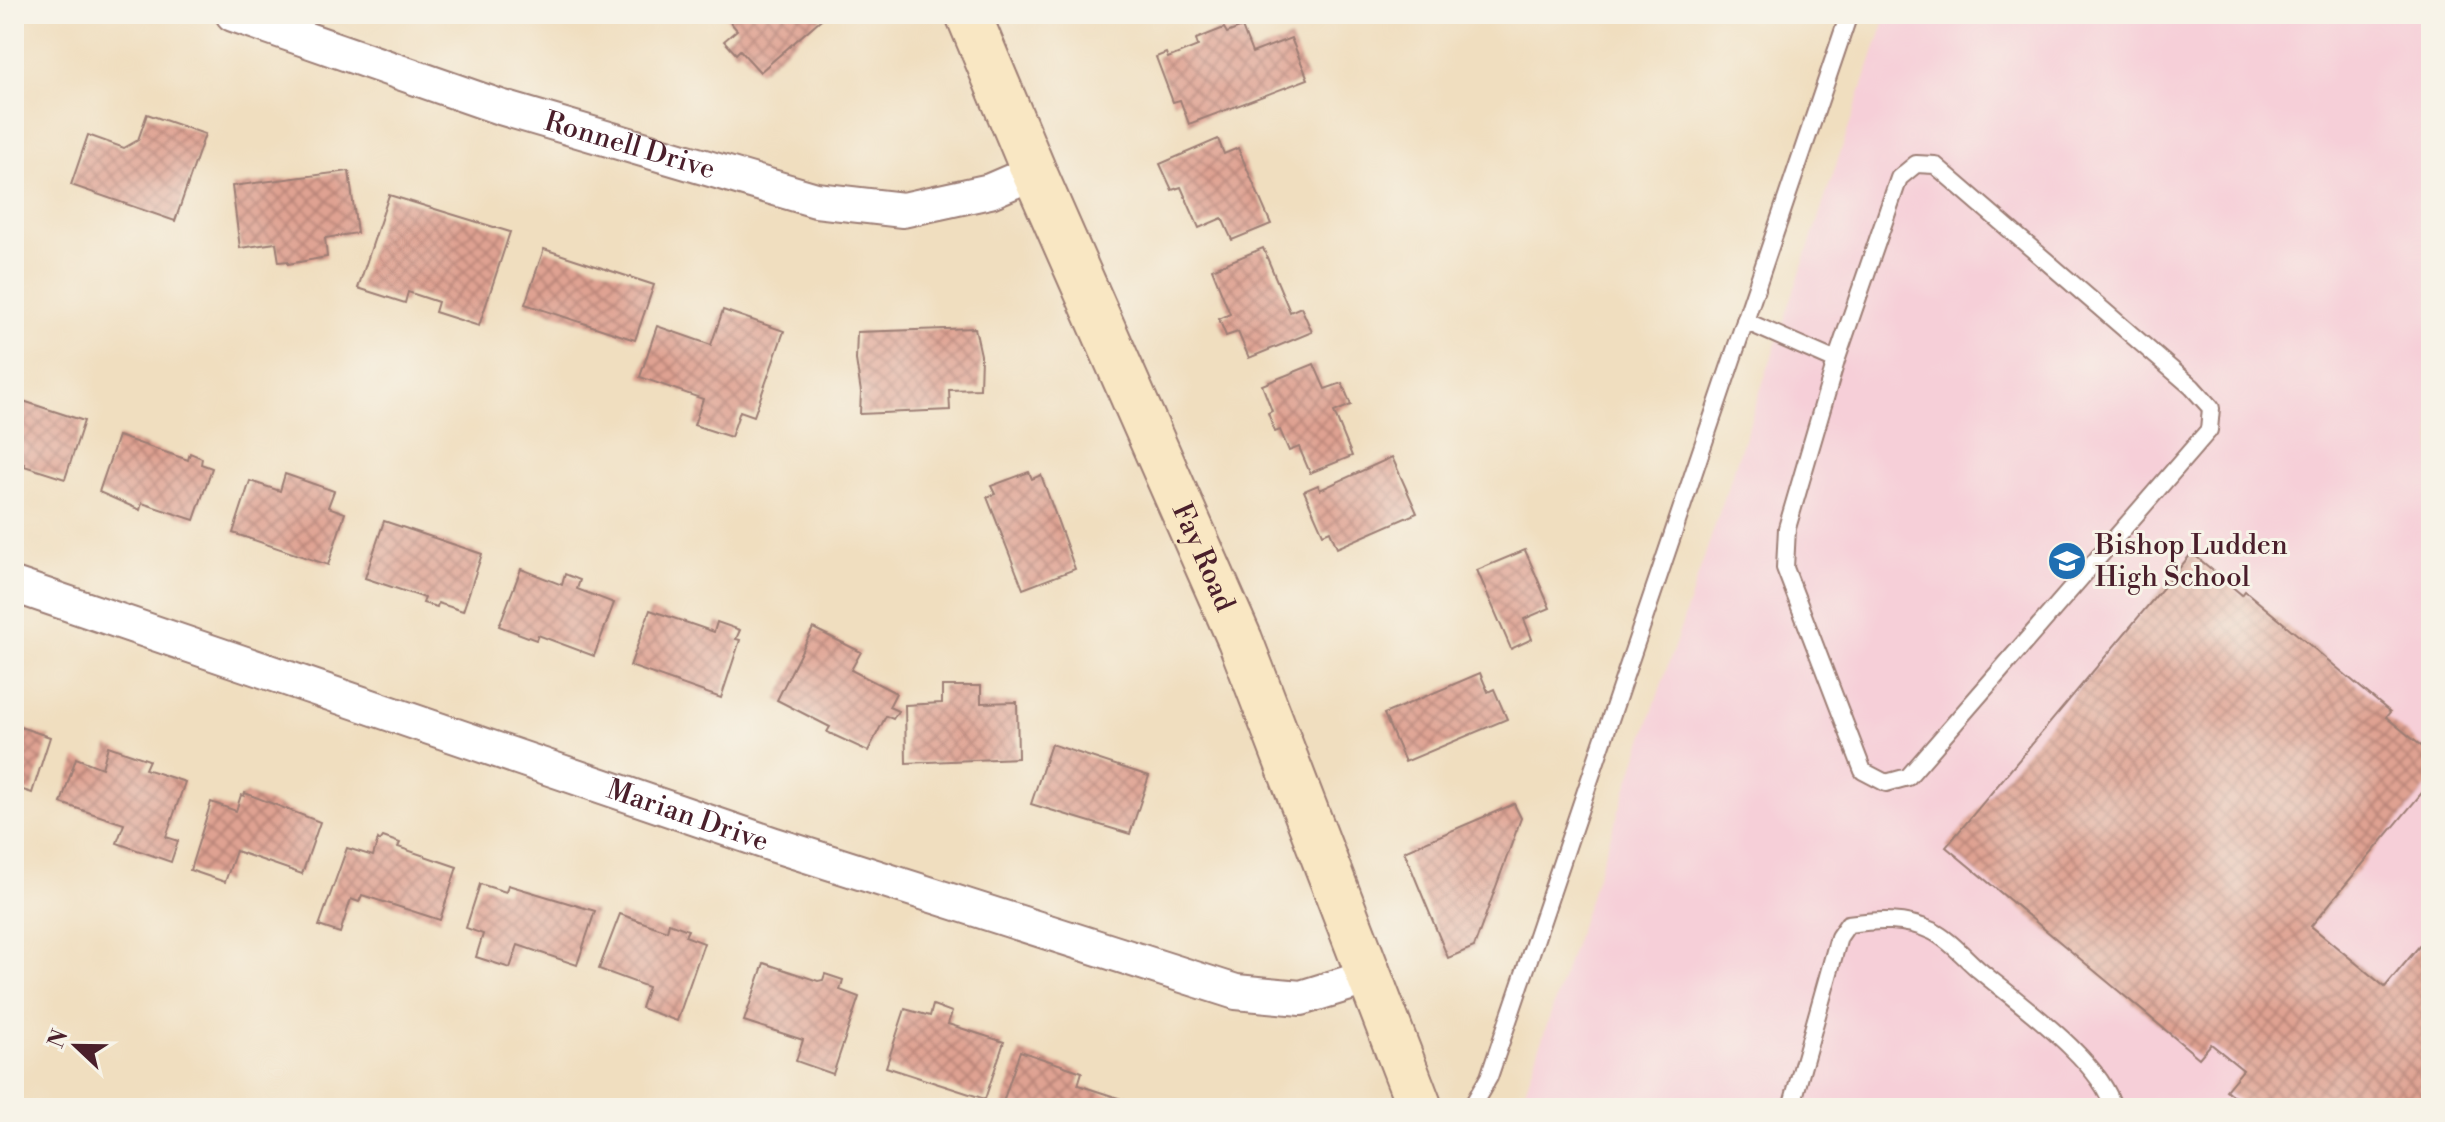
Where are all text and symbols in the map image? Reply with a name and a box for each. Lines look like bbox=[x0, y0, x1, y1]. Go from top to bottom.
street label: Ronnell Drive bbox=[540, 104, 719, 187]
street label: Fay Road bbox=[1164, 497, 1243, 617]
place label: Bishop Ludden High School bbox=[2094, 528, 2288, 595]
school or university icon: Bishop Ludden High School bbox=[2046, 540, 2088, 582]
street label: Marian Drive bbox=[602, 771, 773, 859]
north arrow bbox=[36, 1006, 116, 1086]
text: N bbox=[43, 1025, 75, 1052]

